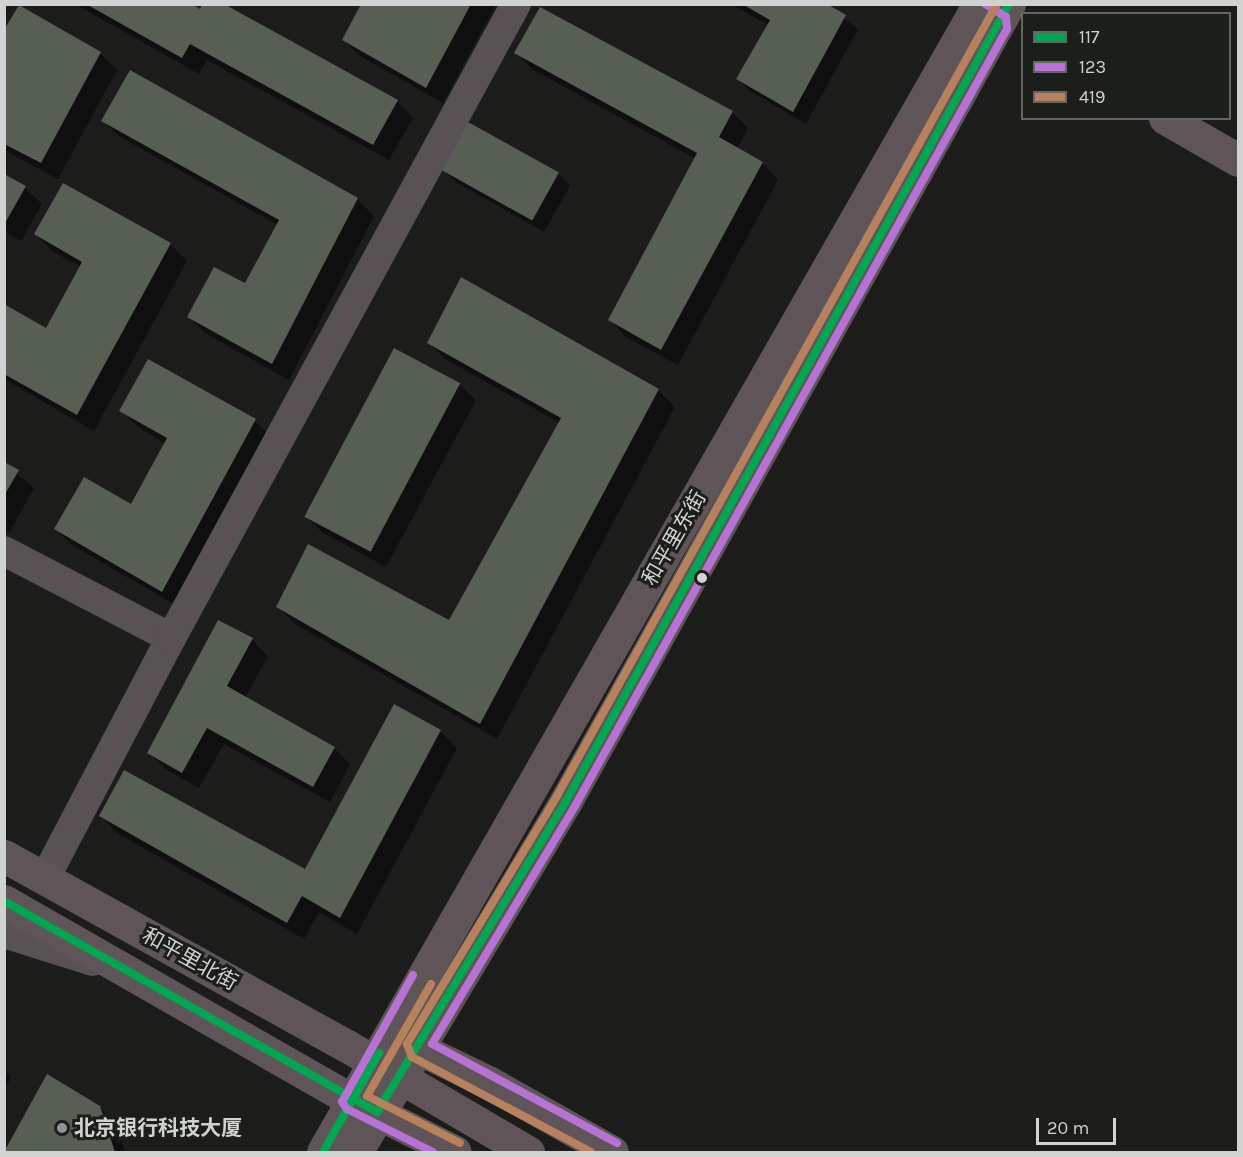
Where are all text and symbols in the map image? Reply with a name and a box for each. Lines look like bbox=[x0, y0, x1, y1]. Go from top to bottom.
legend bbox=[1021, 12, 1231, 120]
text: 117 bbox=[1079, 26, 1099, 48]
text: 123 bbox=[1079, 56, 1106, 78]
text: 419 bbox=[1079, 86, 1105, 108]
street label: 和平里东街 bbox=[637, 486, 711, 590]
unlabelled marker bbox=[696, 572, 708, 584]
street label: 和平里北街 bbox=[138, 923, 242, 995]
scale bar bbox=[1039, 1106, 1118, 1144]
place label: 北京银行科技大厦 bbox=[74, 1115, 242, 1141]
text: 20 m bbox=[1047, 1117, 1089, 1139]
marker: 北京银行科技大厦 bbox=[55, 1121, 69, 1135]

